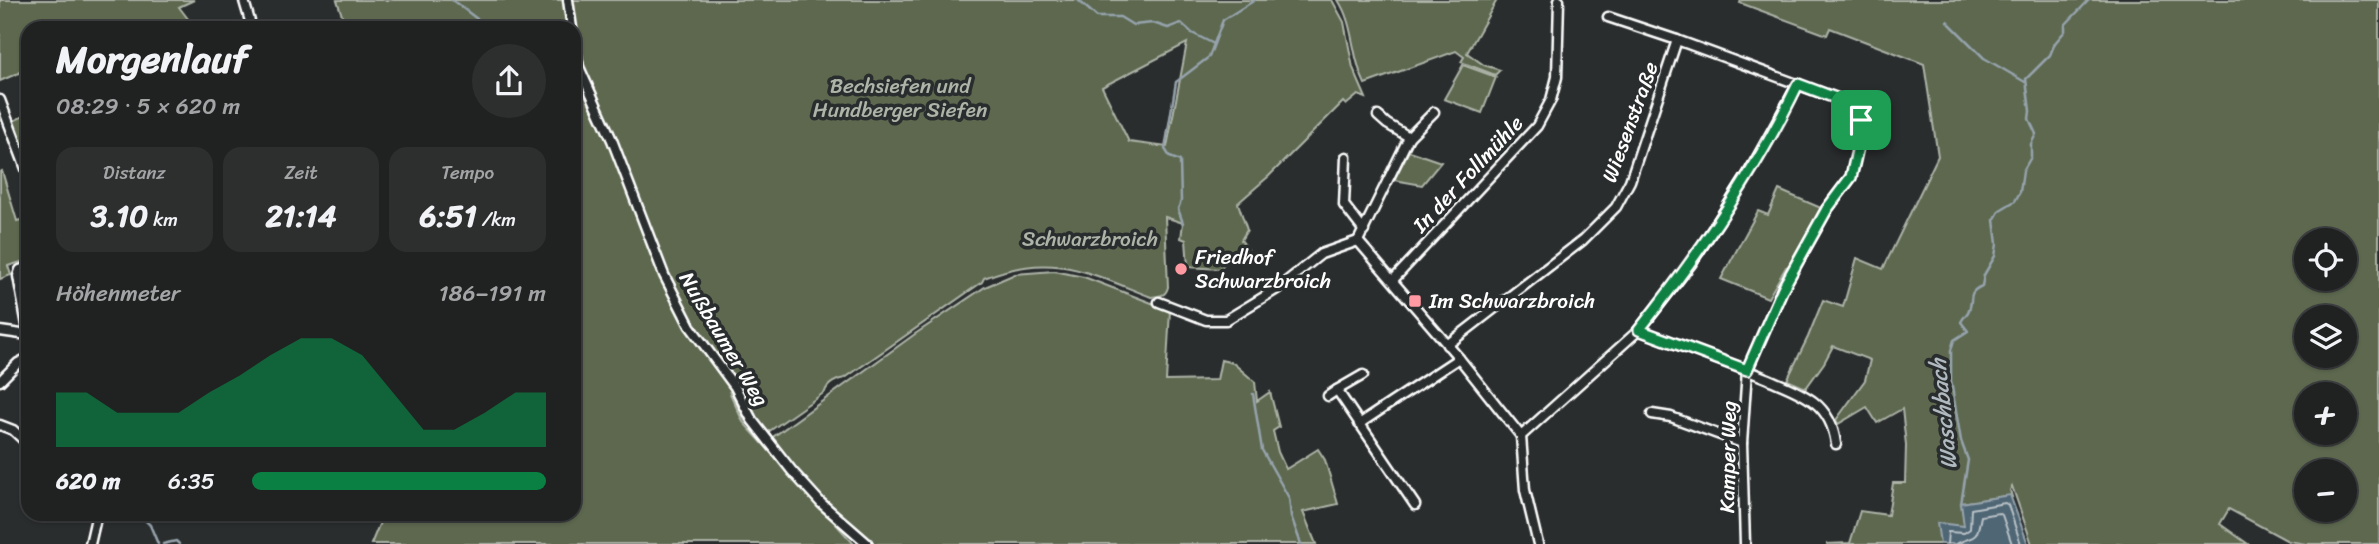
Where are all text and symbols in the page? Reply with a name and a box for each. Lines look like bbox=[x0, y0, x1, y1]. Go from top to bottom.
text: Morgenlauf bbox=[56, 26, 248, 93]
button: share bbox=[472, 44, 546, 118]
street label: Wiesenstraße bbox=[1591, 56, 1669, 188]
park label: Bechsiefen und Hundberger Siefen bbox=[813, 67, 987, 129]
text: 08:29 · 5 × 620 m bbox=[56, 86, 240, 127]
pin bbox=[1831, 90, 1891, 150]
icon: arrive bbox=[1842, 101, 1880, 139]
street label: In der Follmühle bbox=[1402, 106, 1533, 243]
text: Distanz bbox=[103, 156, 166, 189]
text: Zeit bbox=[284, 156, 318, 189]
text: Tempo bbox=[441, 156, 494, 189]
text: 3.10 bbox=[91, 189, 148, 243]
text: 21:14 bbox=[266, 189, 336, 243]
text: 6:51 bbox=[419, 189, 477, 243]
text: km bbox=[148, 203, 178, 236]
text: /km bbox=[477, 203, 516, 236]
park label: Schwarzbroich bbox=[1022, 220, 1158, 258]
map controls bbox=[2294, 228, 2357, 522]
button: locate bbox=[2294, 228, 2357, 291]
place label: Friedhof Schwarzbroich bbox=[1195, 238, 1331, 300]
marker: Friedhof Schwarzbroich bbox=[1173, 261, 1189, 277]
street label: Nußbaumer Weg bbox=[669, 264, 780, 414]
text: Höhenmeter bbox=[56, 273, 180, 314]
text: 186–191 m bbox=[439, 273, 546, 314]
place label: Im Schwarzbroich bbox=[1428, 282, 1595, 320]
marker: Im Schwarzbroich bbox=[1407, 293, 1423, 309]
button: layers bbox=[2294, 305, 2357, 368]
water label: Waschbach bbox=[1917, 355, 1970, 471]
button: + bbox=[2294, 382, 2357, 445]
street label: Kamper Weg bbox=[1708, 400, 1748, 513]
button: − bbox=[2294, 459, 2357, 522]
text: 620 m bbox=[56, 461, 121, 502]
text: 6:35 bbox=[168, 461, 215, 502]

